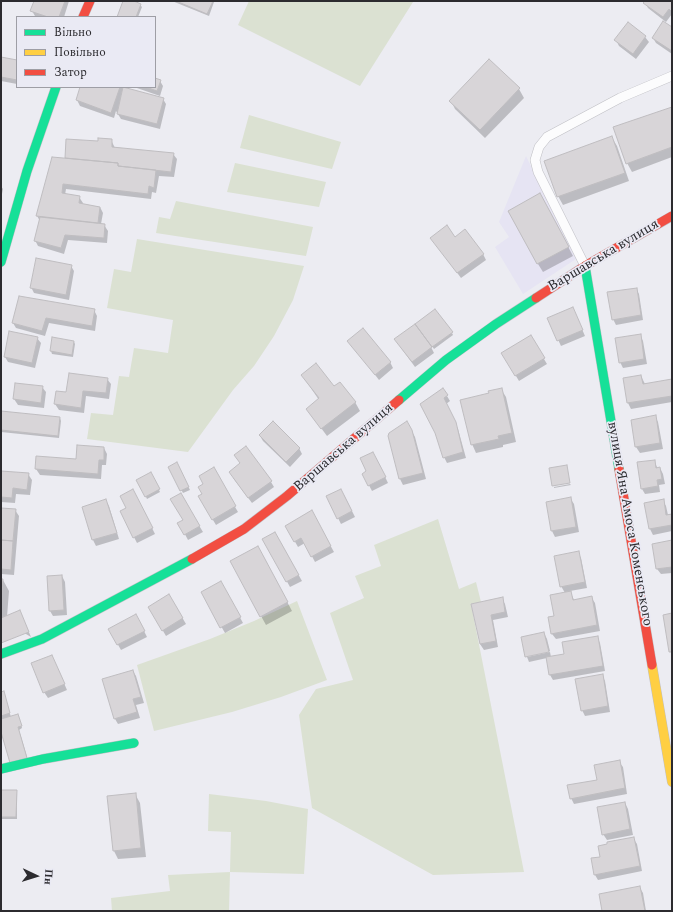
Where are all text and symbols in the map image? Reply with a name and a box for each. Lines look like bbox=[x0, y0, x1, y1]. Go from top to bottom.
legend bbox=[16, 16, 156, 88]
text: Вільно bbox=[54, 23, 92, 42]
text: Повільно bbox=[54, 43, 106, 62]
text: Затор bbox=[54, 63, 87, 82]
street label: Варшавська вулиця bbox=[546, 216, 662, 296]
street label: Варшавська вулиця bbox=[291, 400, 397, 496]
street label: вулиця Яна Амоса Коменського bbox=[603, 420, 655, 628]
north arrow bbox=[16, 856, 56, 896]
text: Пн bbox=[39, 868, 58, 885]

